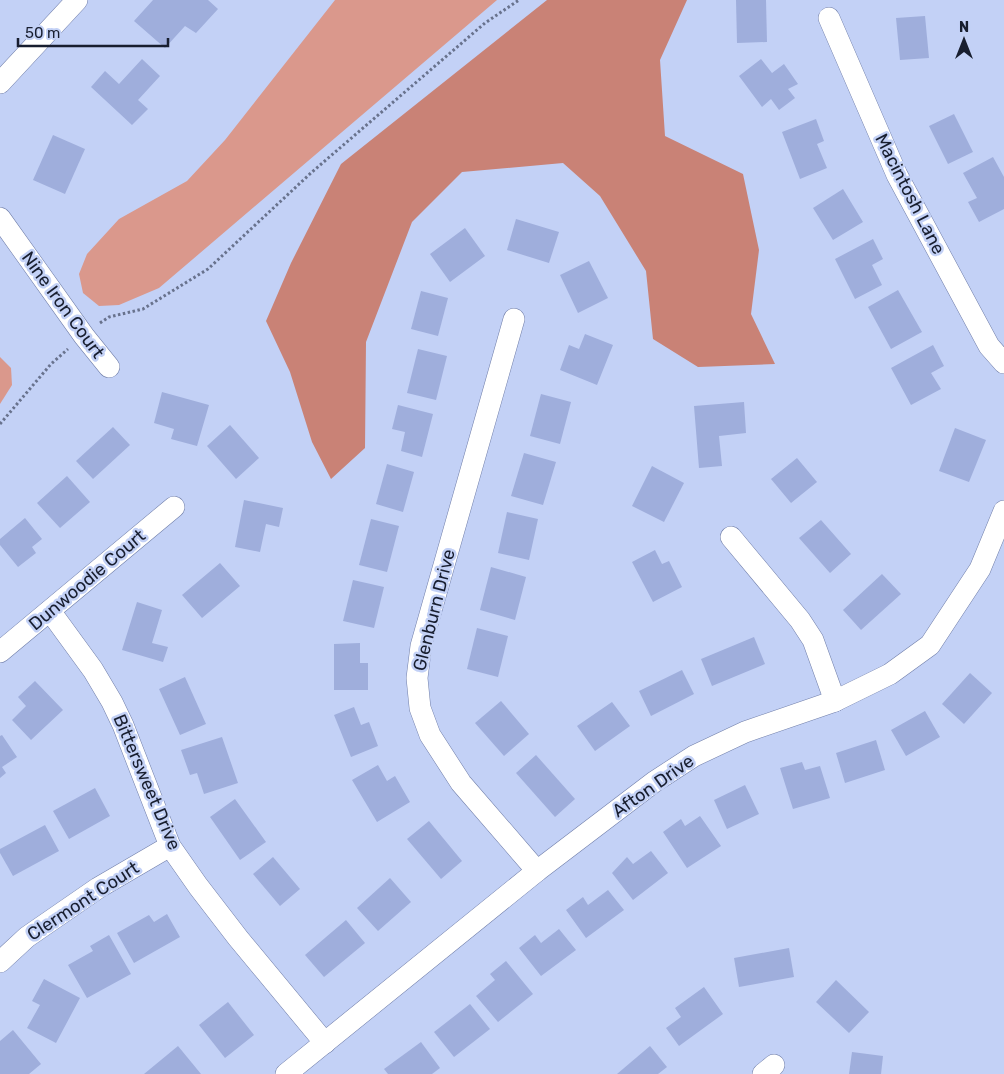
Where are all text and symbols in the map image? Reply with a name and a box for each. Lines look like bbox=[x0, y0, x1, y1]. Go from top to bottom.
scale bar bbox=[18, 15, 168, 47]
north arrow bbox=[939, 15, 989, 65]
text: N bbox=[959, 19, 969, 36]
text: 50 m bbox=[25, 24, 60, 42]
street label: Macintosh Lane bbox=[870, 130, 950, 258]
street label: Nine Iron Court bbox=[17, 247, 109, 363]
street label: Dunwoodie Court bbox=[24, 525, 150, 635]
street label: Glenburn Drive bbox=[408, 547, 460, 673]
street label: Bittersweet Drive bbox=[108, 711, 186, 853]
street label: Afton Drive bbox=[608, 750, 698, 822]
street label: Clermont Court bbox=[23, 857, 143, 945]

